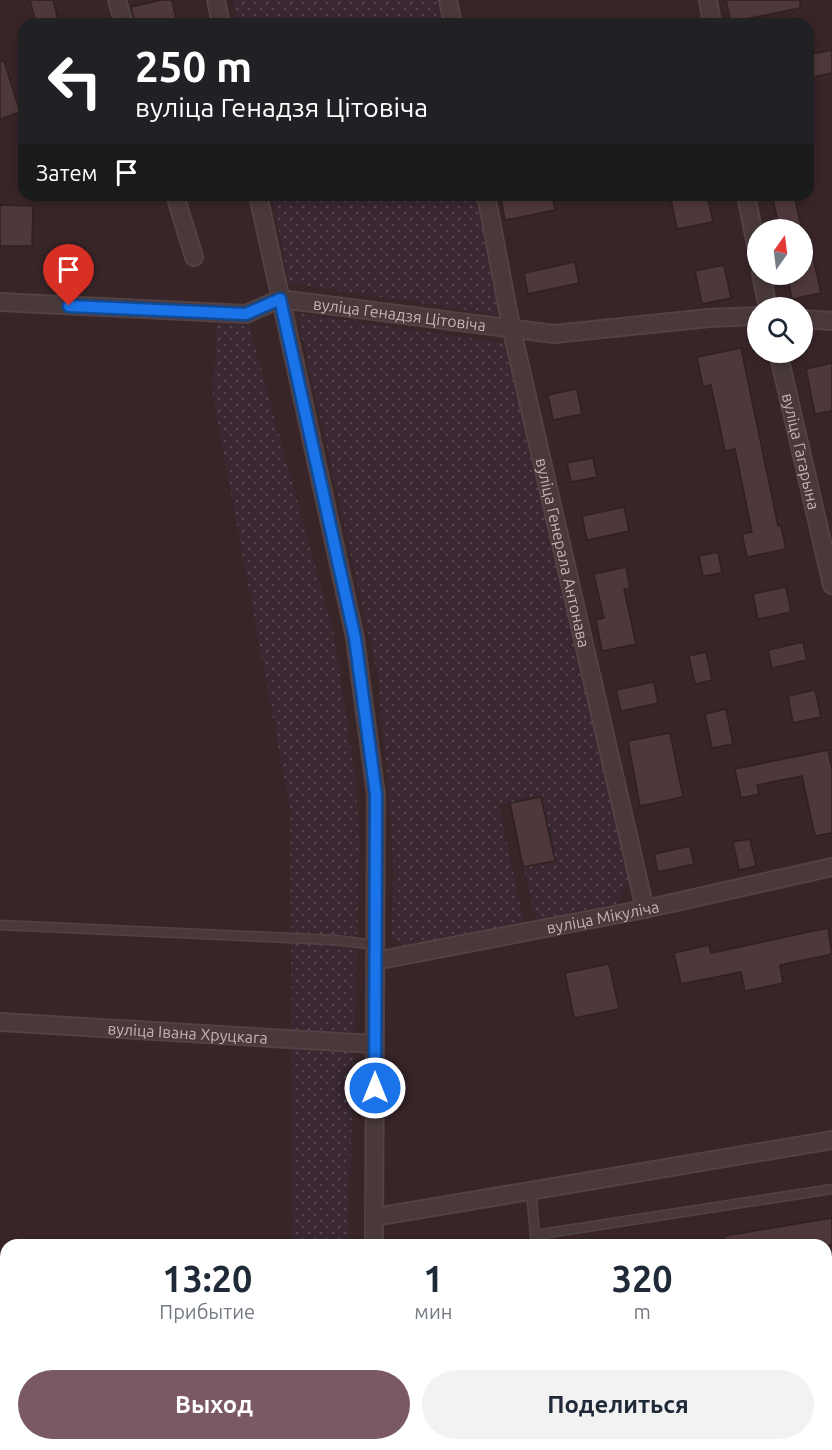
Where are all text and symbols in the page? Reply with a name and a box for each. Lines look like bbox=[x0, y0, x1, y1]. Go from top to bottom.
icon: left bbox=[36, 42, 114, 120]
text: 250 m bbox=[135, 43, 252, 90]
text: вуліца Генадзя Цітовіча bbox=[135, 92, 428, 122]
icon: arrive bbox=[110, 156, 143, 189]
text: Затем bbox=[36, 160, 98, 185]
north arrow bbox=[747, 219, 813, 285]
map controls bbox=[747, 219, 813, 363]
pin bbox=[43, 244, 94, 306]
icon: arrive bbox=[52, 253, 85, 286]
street label: вуліца Генадзя Цітовіча bbox=[312, 294, 487, 334]
button: search bbox=[747, 297, 813, 363]
street label: вуліца Гагарына bbox=[779, 391, 823, 511]
street label: вуліца Генерала Антонава bbox=[532, 456, 594, 649]
street label: вуліца Мікуліча bbox=[545, 897, 661, 937]
street label: вуліца Івана Хруцкага bbox=[107, 1019, 268, 1047]
position arrow bbox=[343, 1056, 407, 1120]
text: 13:20 bbox=[162, 1258, 252, 1299]
text: 1 bbox=[423, 1258, 444, 1299]
text: 320 bbox=[612, 1258, 673, 1299]
text: Прибытие bbox=[159, 1300, 255, 1323]
text: мин bbox=[414, 1300, 452, 1323]
text: m bbox=[634, 1300, 651, 1323]
button: Выход bbox=[18, 1370, 410, 1439]
button: Поделиться bbox=[422, 1370, 814, 1439]

